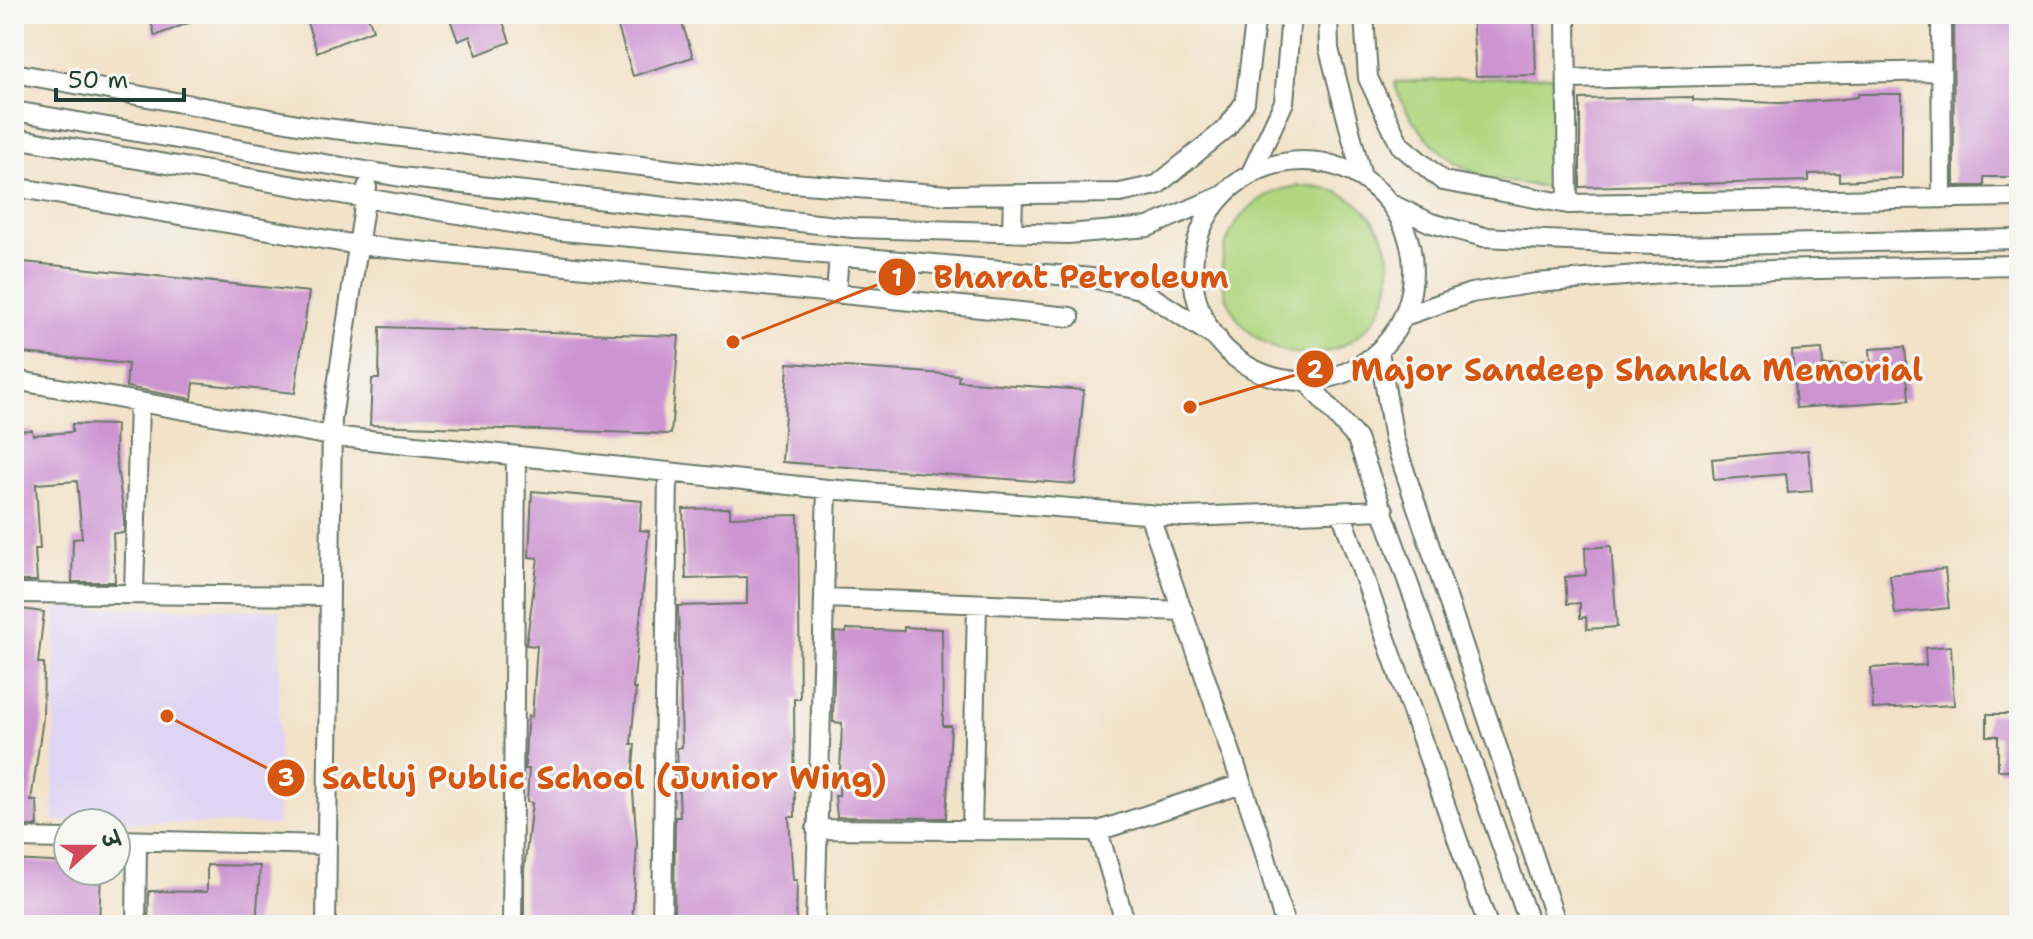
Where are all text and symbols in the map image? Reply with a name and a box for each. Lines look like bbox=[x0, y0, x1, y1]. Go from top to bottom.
scale bar bbox=[56, 52, 184, 102]
text: 50 m bbox=[68, 64, 128, 96]
callout: Bharat Petroleum bbox=[877, 249, 1245, 305]
text: Bharat Petroleum bbox=[933, 255, 1229, 298]
text: 1 bbox=[892, 262, 902, 294]
callout: Major Sandeep Shankla Memorial bbox=[1295, 341, 1939, 397]
text: Major Sandeep Shankla Memorial bbox=[1351, 348, 1923, 391]
text: 2 bbox=[1307, 354, 1324, 386]
callout: Satluj Public School (Junior Wing) bbox=[266, 750, 903, 806]
text: Satluj Public School (Junior Wing) bbox=[321, 756, 887, 799]
text: 3 bbox=[278, 762, 294, 794]
north arrow bbox=[52, 807, 132, 887]
text: उ bbox=[93, 826, 127, 854]

